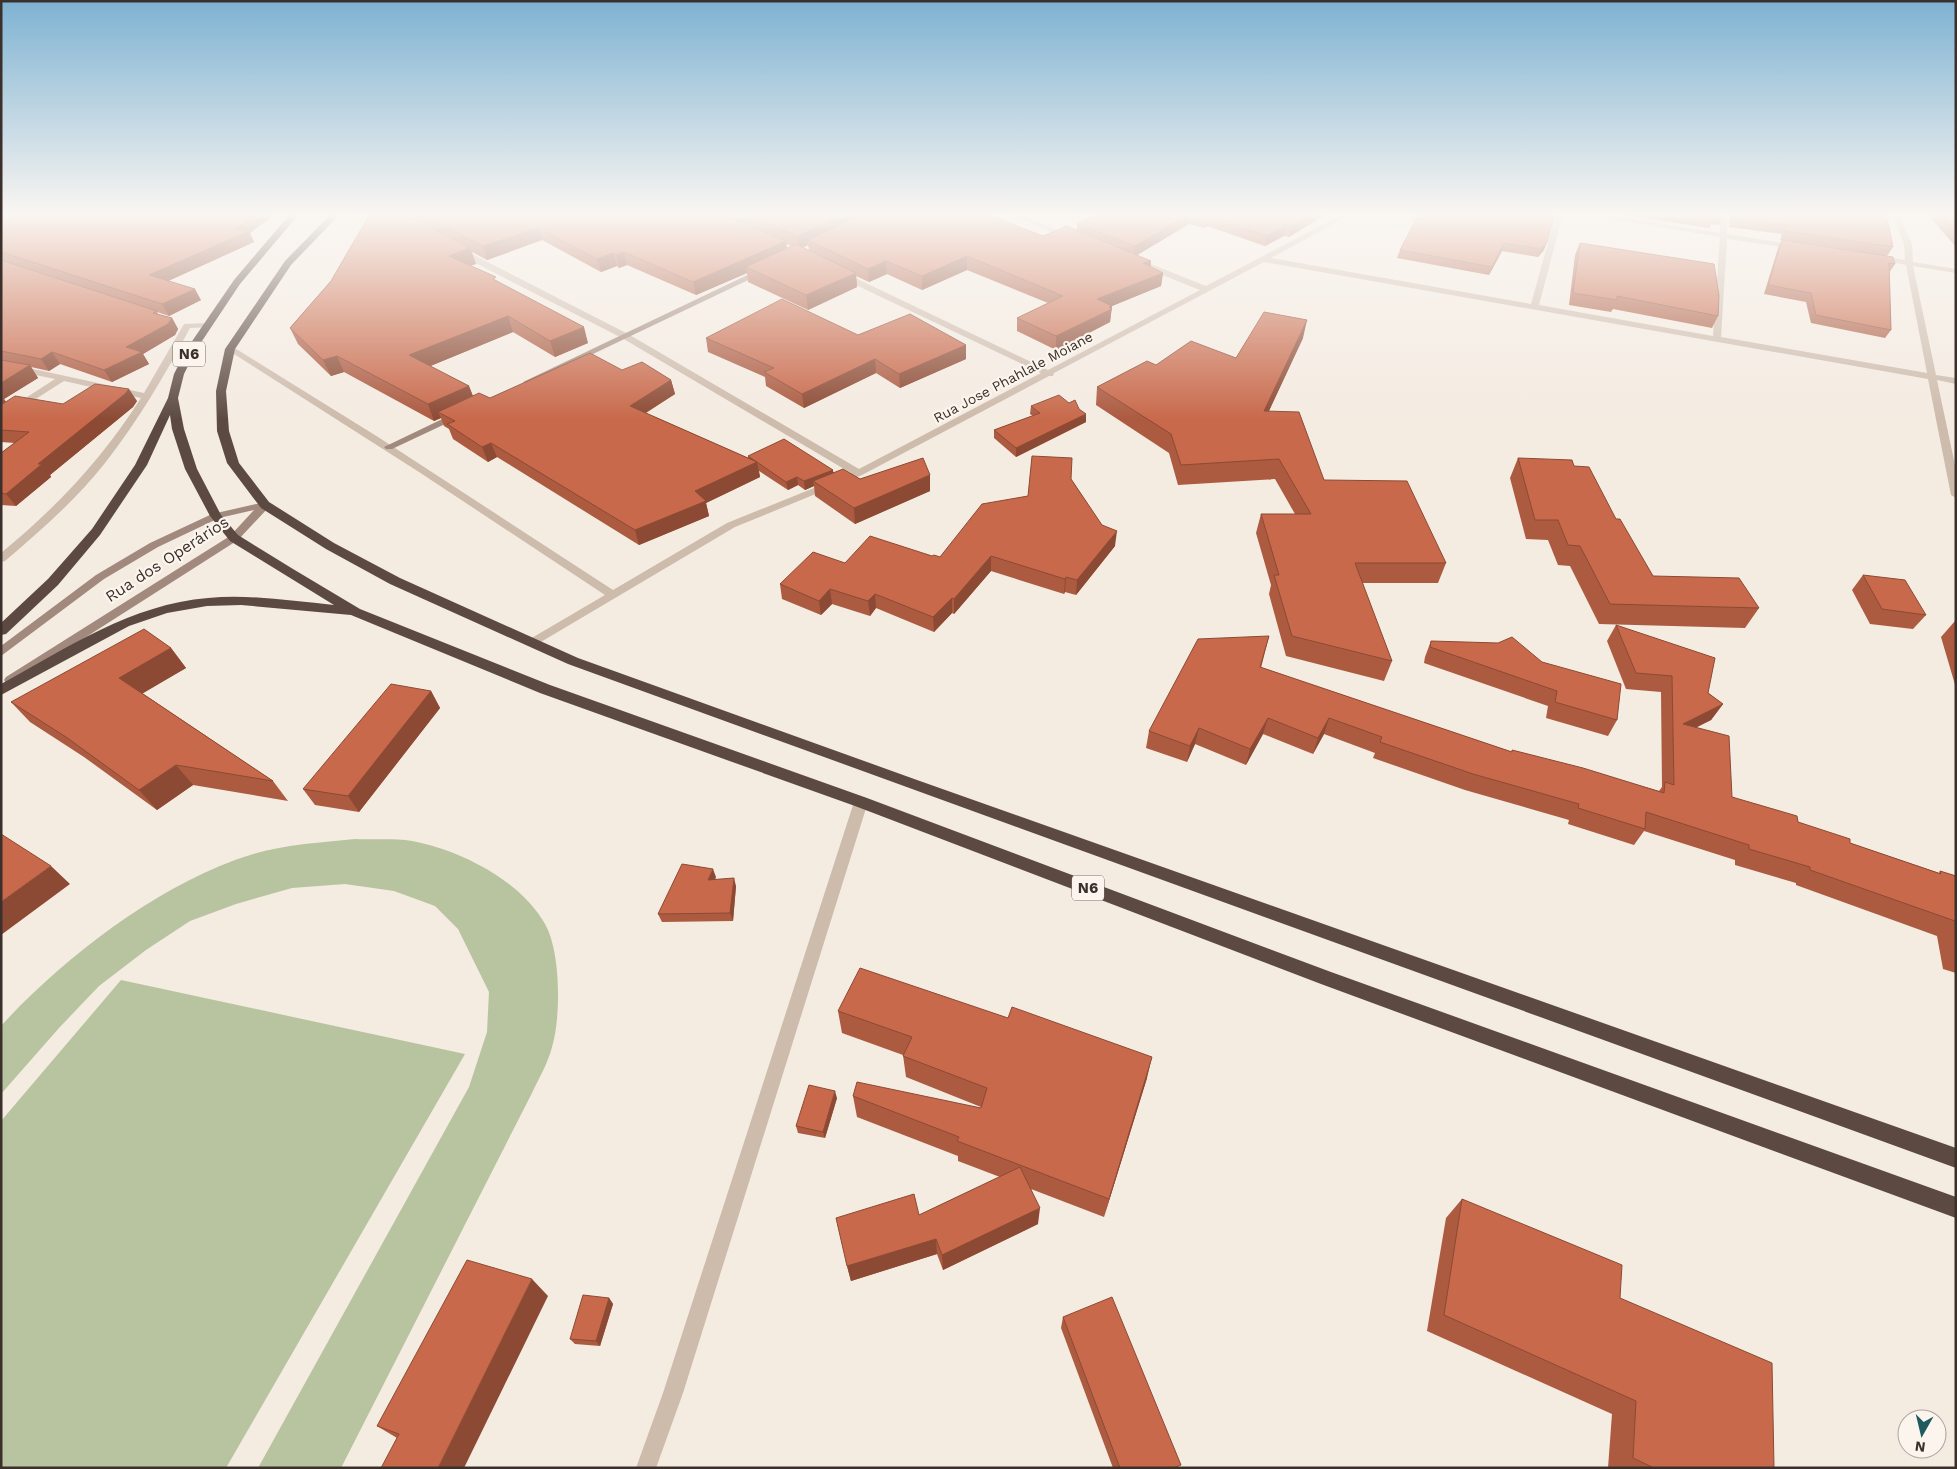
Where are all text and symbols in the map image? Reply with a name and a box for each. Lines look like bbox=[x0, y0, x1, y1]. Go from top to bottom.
street label: Rua Jose Phahlale Moiane bbox=[931, 328, 1095, 426]
road number: N6 bbox=[173, 342, 205, 366]
street label: Rua dos Operários bbox=[102, 512, 232, 606]
road number: N6 bbox=[1072, 876, 1104, 900]
north arrow bbox=[1897, 1409, 1947, 1459]
text: N bbox=[1914, 1438, 1926, 1456]

